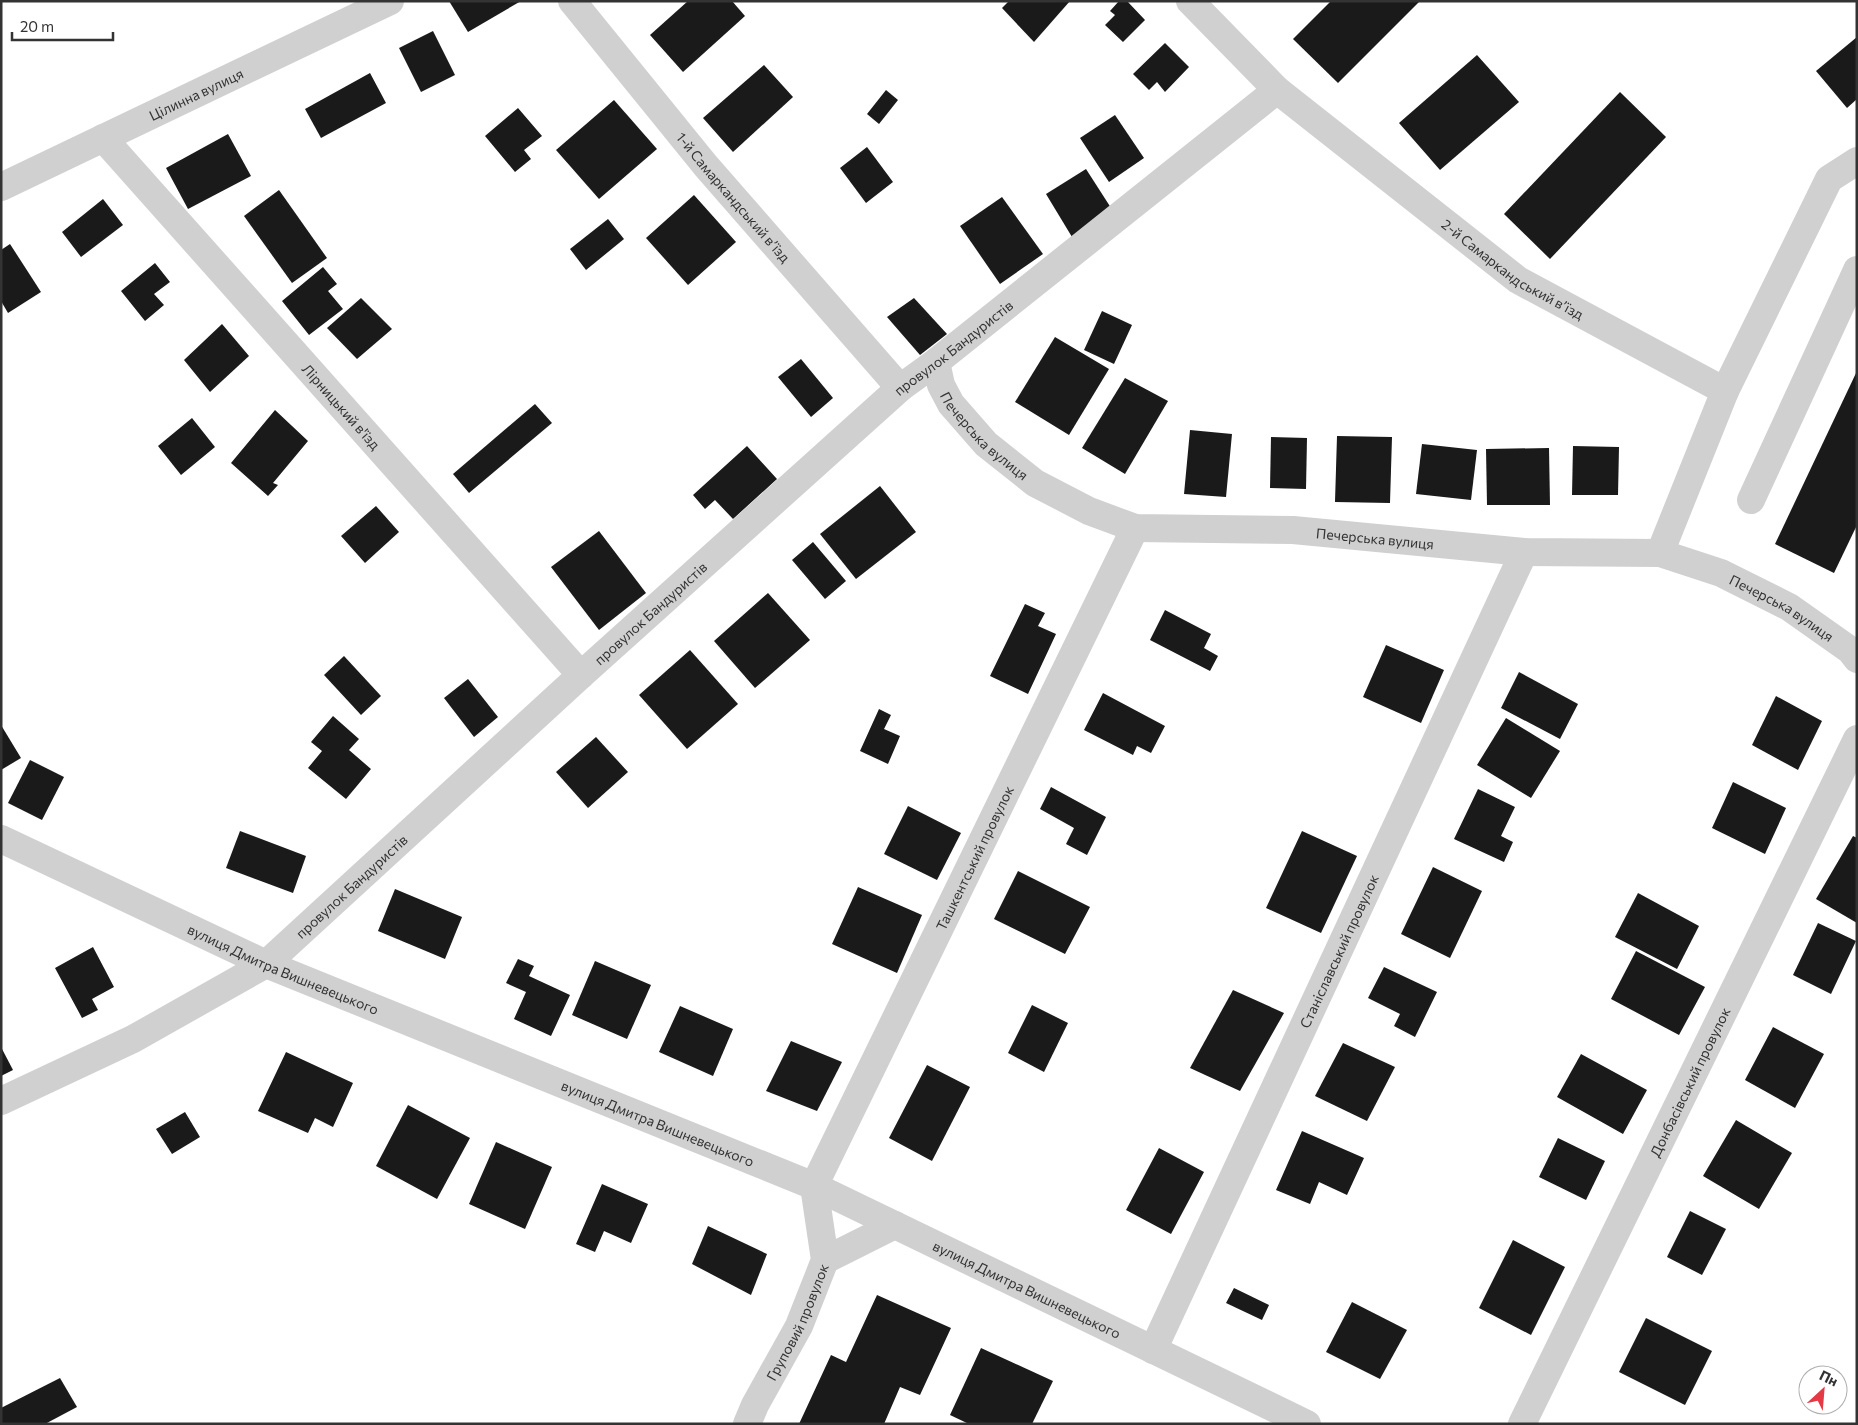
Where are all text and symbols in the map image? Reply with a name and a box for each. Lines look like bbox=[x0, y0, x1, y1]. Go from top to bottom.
scale bar bbox=[12, 10, 114, 42]
text: 20 m bbox=[20, 17, 54, 35]
street label: Цілинна вулиця bbox=[146, 64, 246, 124]
street label: 1-й Самаркандський в’їзд bbox=[673, 128, 794, 265]
street label: 2-й Самаркандський в’їзд bbox=[1439, 215, 1587, 322]
street label: провулок Бандуристів bbox=[890, 296, 1016, 398]
street label: Лірницький в'їзд bbox=[299, 360, 384, 452]
street label: Печерська вулиця bbox=[937, 388, 1032, 483]
street label: Печерська вулиця bbox=[1315, 524, 1435, 552]
street label: провулок Бандуристів bbox=[590, 558, 710, 668]
street label: Печерська вулиця bbox=[1727, 570, 1837, 645]
street label: Ташкентський провулок bbox=[932, 782, 1017, 933]
street label: провулок Бандуристів bbox=[292, 830, 410, 941]
street label: Станіславський провулок bbox=[1295, 871, 1382, 1031]
street label: вулиця Дмитра Вишневецького bbox=[185, 920, 382, 1017]
street label: Донбасівський провулок bbox=[1646, 1004, 1733, 1159]
street label: вулиця Дмитра Вишневецького bbox=[559, 1076, 757, 1169]
street label: вулиця Дмитра Вишневецького bbox=[931, 1236, 1124, 1341]
street label: Груповий провулок bbox=[762, 1260, 831, 1383]
north arrow bbox=[1798, 1365, 1848, 1415]
text: Пн bbox=[1817, 1366, 1841, 1390]

